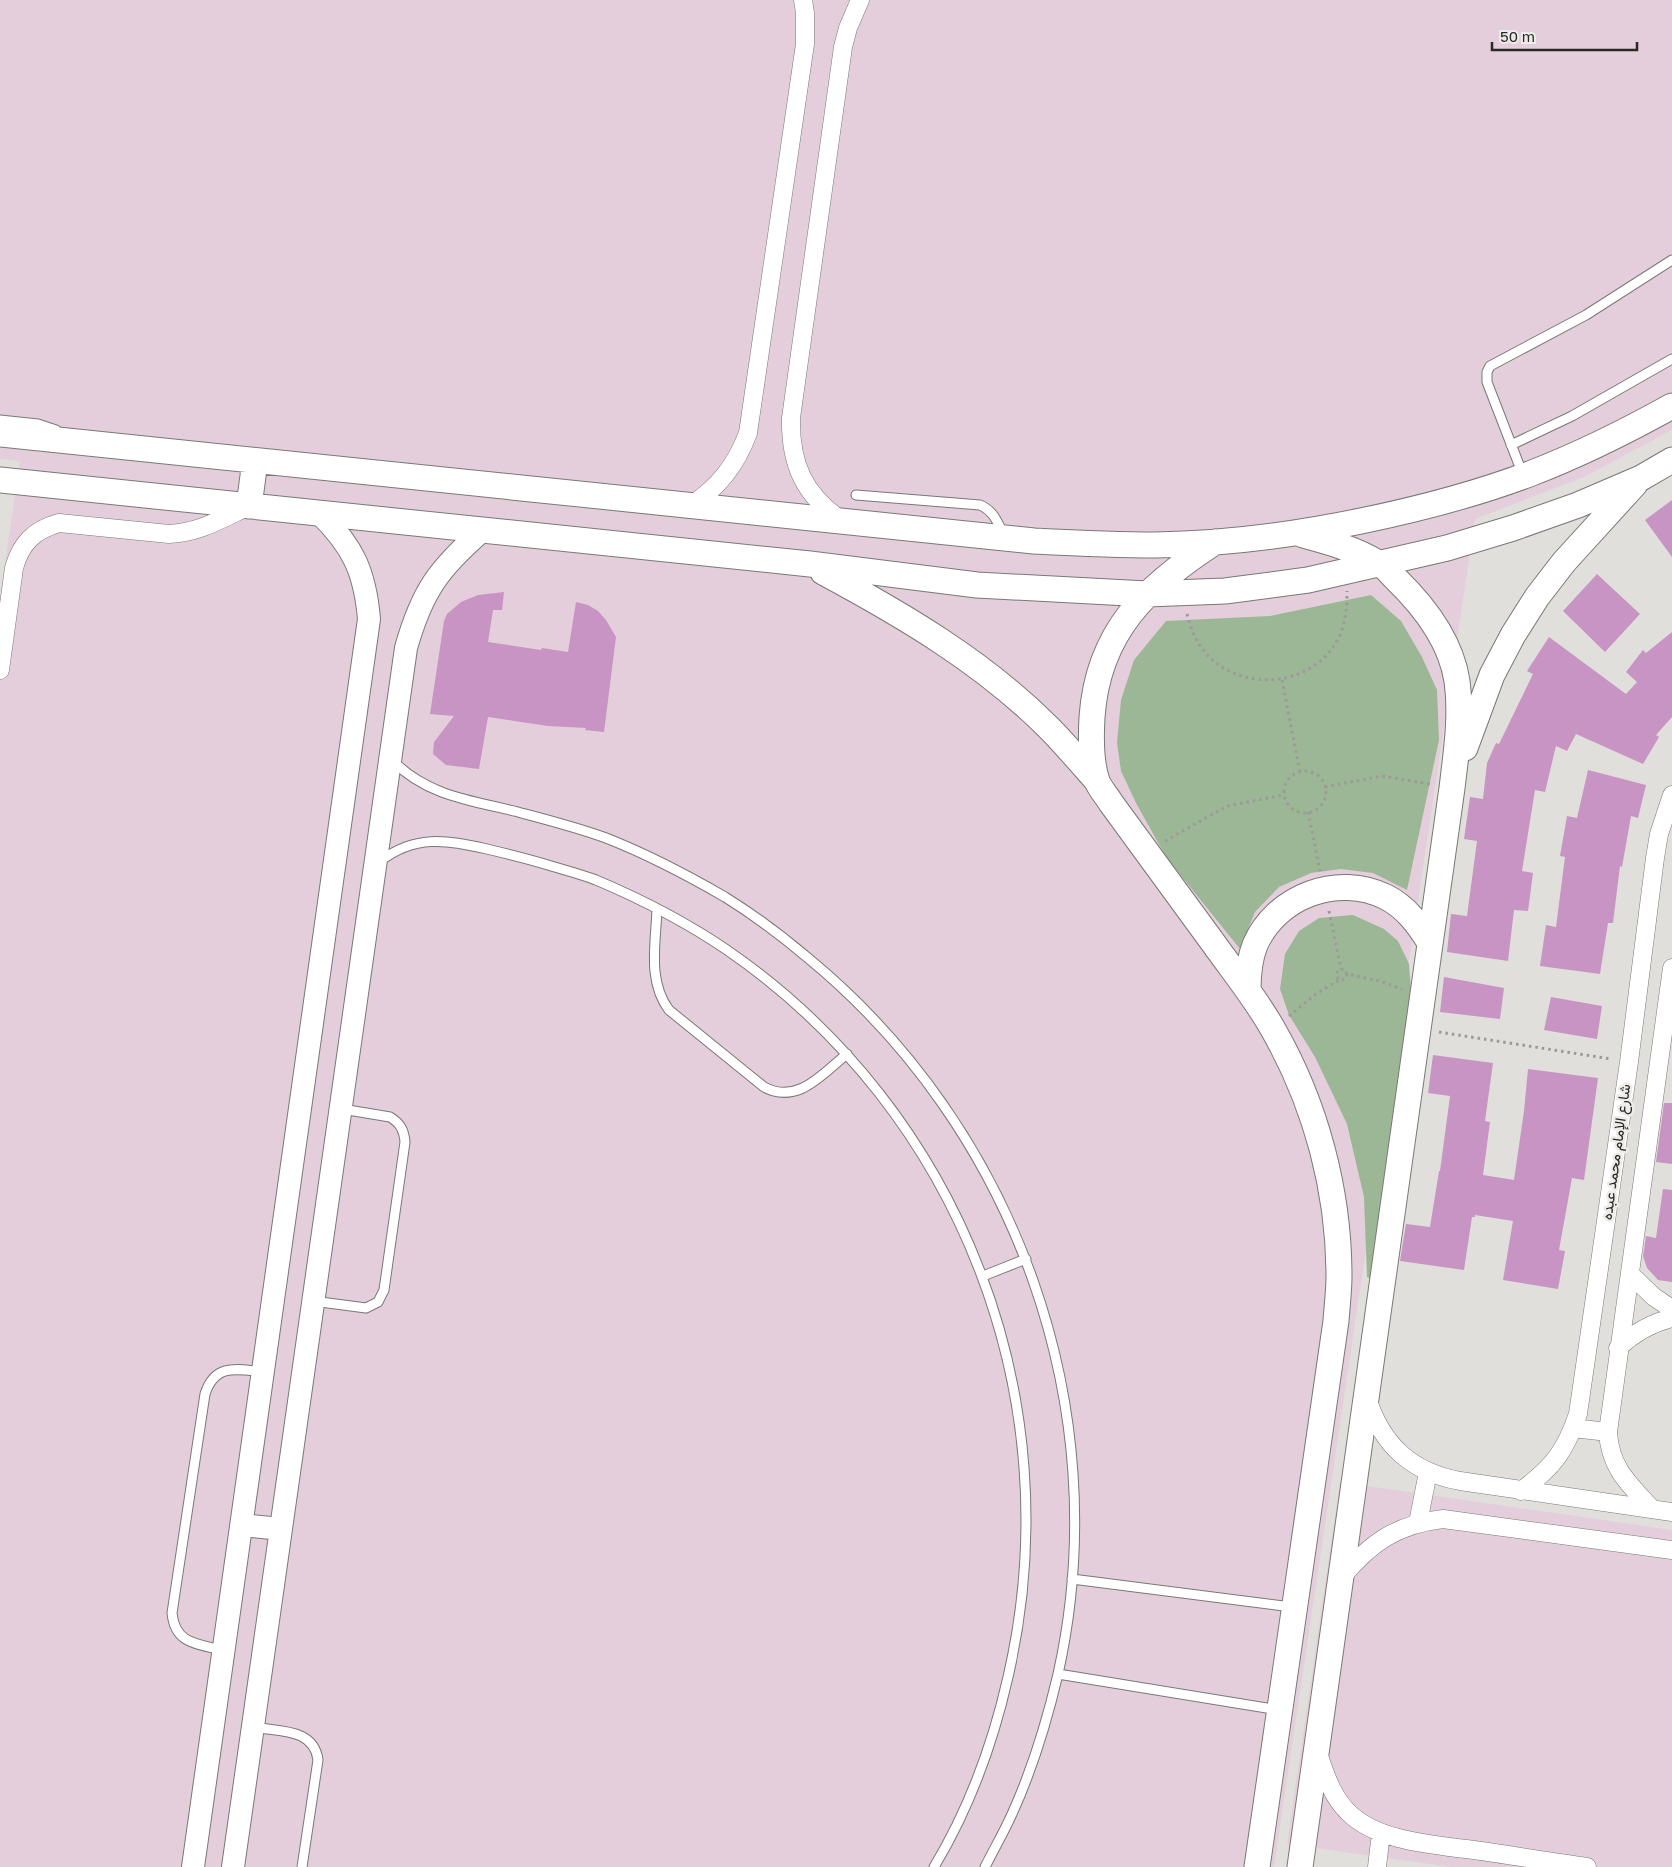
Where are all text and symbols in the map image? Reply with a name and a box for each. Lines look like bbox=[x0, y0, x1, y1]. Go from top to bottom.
scale bar bbox=[1492, 20, 1637, 52]
text: 50 m bbox=[1500, 27, 1535, 45]
street label: شارع الإمام محمد عبده bbox=[1597, 1083, 1636, 1221]

